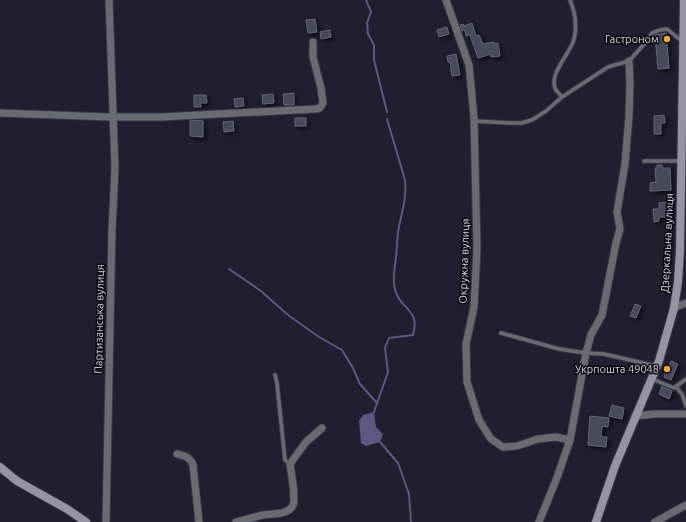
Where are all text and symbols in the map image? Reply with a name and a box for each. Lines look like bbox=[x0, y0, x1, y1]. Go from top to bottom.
place label: Гастроном bbox=[605, 33, 659, 45]
marker: Гастроном bbox=[662, 34, 672, 44]
street label: Дзеркальна вулиця bbox=[658, 193, 676, 293]
street label: Окружна вулиця bbox=[457, 218, 471, 304]
street label: Партизанська вулиця bbox=[92, 264, 106, 374]
place label: Укрпошта 49048 bbox=[575, 363, 659, 375]
marker: Укрпошта 49048 bbox=[662, 364, 672, 374]

